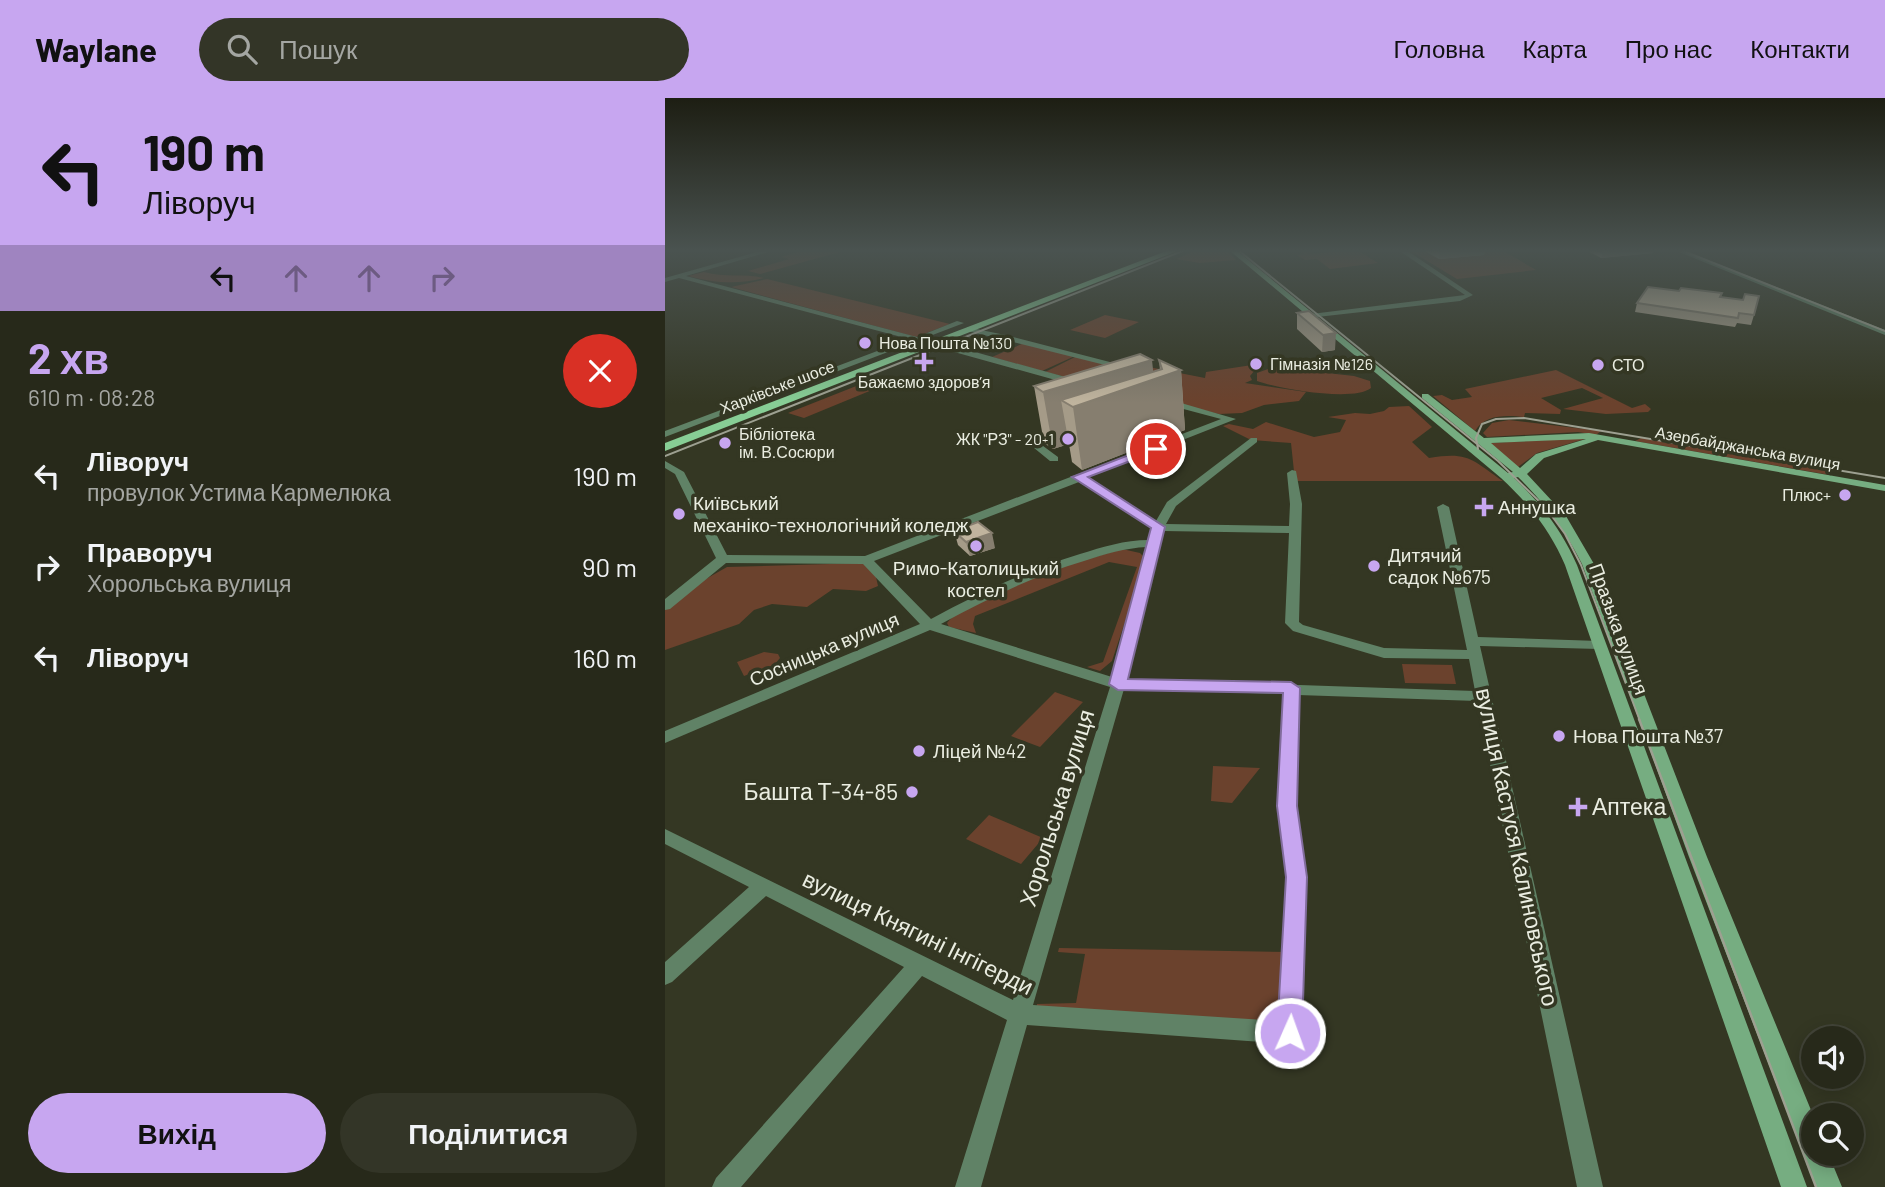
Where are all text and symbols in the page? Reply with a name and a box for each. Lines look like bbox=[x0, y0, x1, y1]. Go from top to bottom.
search box bbox=[199, 18, 689, 81]
text: Waylane bbox=[35, 29, 157, 69]
icon: search bbox=[223, 30, 261, 68]
text: Пошук bbox=[279, 33, 357, 64]
text: Головна bbox=[1393, 34, 1485, 63]
text: Карта bbox=[1523, 34, 1587, 63]
text: Про нас bbox=[1625, 34, 1712, 63]
text: Контакти bbox=[1750, 34, 1850, 63]
text: 190 m bbox=[143, 122, 265, 181]
icon: left bbox=[28, 126, 119, 217]
text: Ліворуч bbox=[143, 182, 256, 220]
icon: left bbox=[204, 259, 242, 297]
icon: ahead bbox=[277, 259, 315, 297]
icon: ahead bbox=[350, 259, 388, 297]
icon: right bbox=[423, 259, 461, 297]
text: 2 хв bbox=[28, 332, 109, 382]
place label: Нова Пошта №130 bbox=[879, 333, 1012, 352]
button: close bbox=[563, 334, 637, 408]
marker: Нова Пошта №130 bbox=[857, 335, 873, 351]
marker: Бажаємо здоровʼя bbox=[916, 354, 932, 370]
place label: Гімназія №126 bbox=[1270, 354, 1373, 373]
place label: СТО bbox=[1612, 355, 1645, 374]
street label: Харківське шосе bbox=[717, 356, 837, 417]
marker: Гімназія №126 bbox=[1248, 356, 1264, 372]
marker: СТО bbox=[1590, 357, 1606, 373]
place label: Бажаємо здоровʼя bbox=[858, 372, 990, 391]
text: 610 m · 08:28 bbox=[28, 383, 155, 411]
pin bbox=[1126, 419, 1186, 479]
street label: Азербайджанська вулиця bbox=[1654, 422, 1842, 473]
place label: Бібліотека ім. В.Сосюри bbox=[739, 424, 835, 461]
place label: ЖК "РЗ" - 20-1 bbox=[956, 429, 1054, 448]
icon: arrive bbox=[1137, 430, 1175, 468]
marker: ЖК "РЗ" - 20-1 bbox=[1060, 431, 1076, 447]
marker: Бібліотека ім. В.Сосюри bbox=[717, 435, 733, 451]
text: Ліворуч bbox=[87, 445, 189, 476]
icon: left bbox=[28, 457, 66, 495]
text: 190 m bbox=[573, 460, 637, 491]
text: провулок Устима Кармелюка bbox=[87, 478, 391, 506]
place label: Плюс+ bbox=[1782, 485, 1831, 504]
marker: Плюс+ bbox=[1837, 487, 1853, 503]
place label: Київський механіко-технологічний коледж bbox=[693, 491, 969, 536]
place label: Аннушка bbox=[1498, 495, 1576, 518]
marker: Аннушка bbox=[1476, 499, 1492, 515]
marker: Київський механіко-технологічний коледж bbox=[671, 506, 687, 522]
text: Праворуч bbox=[87, 536, 213, 567]
marker: Римо-Католицький костел bbox=[968, 538, 984, 554]
place label: Дитячий садок №675 bbox=[1388, 543, 1491, 588]
icon: right bbox=[28, 548, 66, 586]
text: 90 m bbox=[582, 551, 637, 582]
place label: Римо-Католицький костел bbox=[893, 556, 1059, 601]
marker: Дитячий садок №675 bbox=[1366, 558, 1382, 574]
street label: Празька вулиця bbox=[1585, 560, 1654, 698]
text: Хорольська вулиця bbox=[87, 569, 291, 597]
street label: Сосницька вулиця bbox=[745, 607, 902, 690]
icon: left bbox=[28, 639, 66, 677]
text: Ліворуч bbox=[87, 641, 189, 672]
text: 160 m bbox=[573, 642, 637, 673]
street label: вулиця Кастуся Калиновського bbox=[1471, 685, 1565, 1008]
street label: Хорольська вулиця bbox=[1013, 706, 1099, 910]
place label: Нова Пошта №37 bbox=[1573, 724, 1723, 747]
marker: Нова Пошта №37 bbox=[1551, 728, 1567, 744]
place label: Ліцей №42 bbox=[933, 739, 1026, 762]
marker: Ліцей №42 bbox=[911, 743, 927, 759]
place label: Башта Т-34-85 bbox=[743, 777, 898, 805]
marker: Башта Т-34-85 bbox=[904, 784, 920, 800]
place label: Аптека bbox=[1592, 792, 1666, 820]
marker: Аптека bbox=[1570, 799, 1586, 815]
street label: вулиця Княгині Інгігерди bbox=[799, 864, 1038, 1000]
position arrow bbox=[1253, 996, 1327, 1070]
map controls bbox=[1801, 1026, 1864, 1166]
button: sound bbox=[1801, 1026, 1864, 1089]
button: Вихід bbox=[28, 1093, 326, 1173]
button: Поділитися bbox=[340, 1093, 637, 1173]
button: search bbox=[1801, 1103, 1864, 1166]

